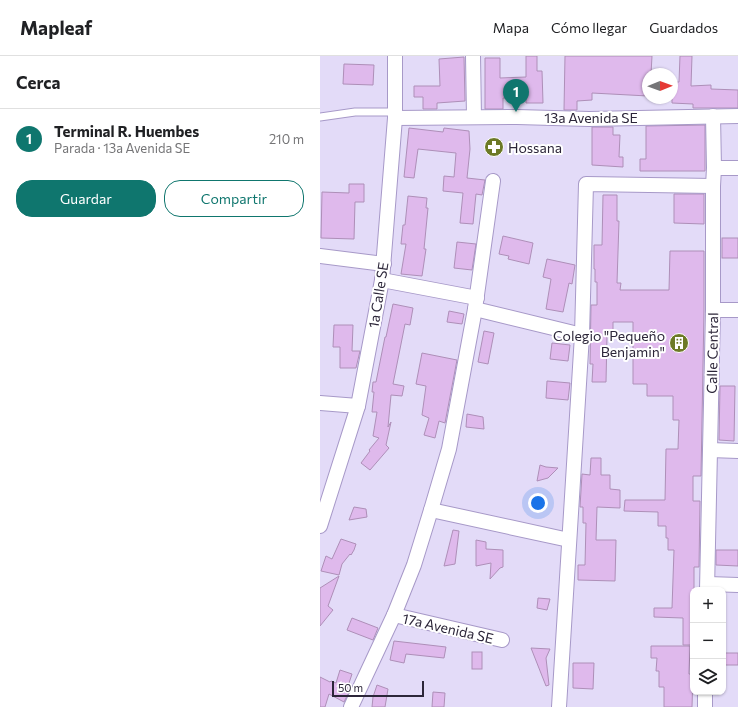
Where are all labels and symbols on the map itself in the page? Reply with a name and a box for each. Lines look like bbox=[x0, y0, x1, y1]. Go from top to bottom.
north arrow bbox=[642, 68, 678, 104]
pin: 1 bbox=[503, 79, 529, 112]
street label: 13a Avenida SE bbox=[544, 109, 638, 126]
pharmacy icon: Hossana bbox=[483, 136, 505, 158]
place label: Hossana bbox=[508, 139, 562, 156]
street label: 1a Calle SE bbox=[364, 261, 392, 329]
street label: Calle Central bbox=[703, 312, 721, 394]
place label: Colegio "Pequeño Benjamin" bbox=[553, 327, 665, 360]
building icon: Colegio "Pequeño Benjamin" bbox=[668, 332, 690, 354]
your location bbox=[528, 493, 548, 513]
street label: 17a Avenida SE bbox=[401, 609, 495, 647]
scale bar bbox=[332, 679, 424, 698]

